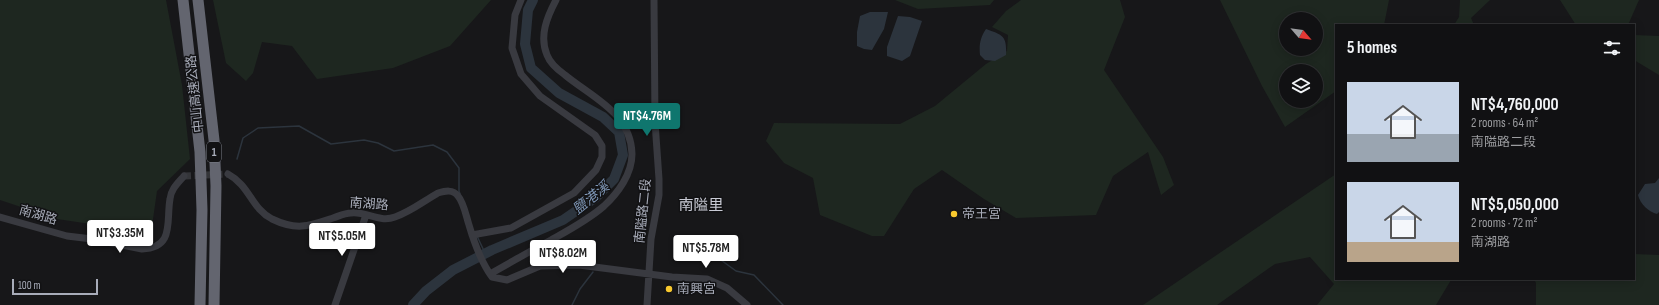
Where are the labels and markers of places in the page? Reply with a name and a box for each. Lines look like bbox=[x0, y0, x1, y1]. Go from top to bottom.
pin: NT$4.76M bbox=[606, 103, 688, 137]
place label: 帝王宮 bbox=[962, 206, 1001, 222]
marker: 帝王宮 bbox=[949, 209, 959, 219]
pin: NT$3.35M bbox=[79, 220, 161, 254]
pin: NT$5.05M bbox=[301, 223, 383, 257]
pin: NT$5.78M bbox=[665, 235, 747, 269]
pin: NT$8.02M bbox=[522, 240, 604, 274]
place label: 南興宮 bbox=[677, 281, 716, 297]
marker: 南興宮 bbox=[664, 284, 674, 294]

